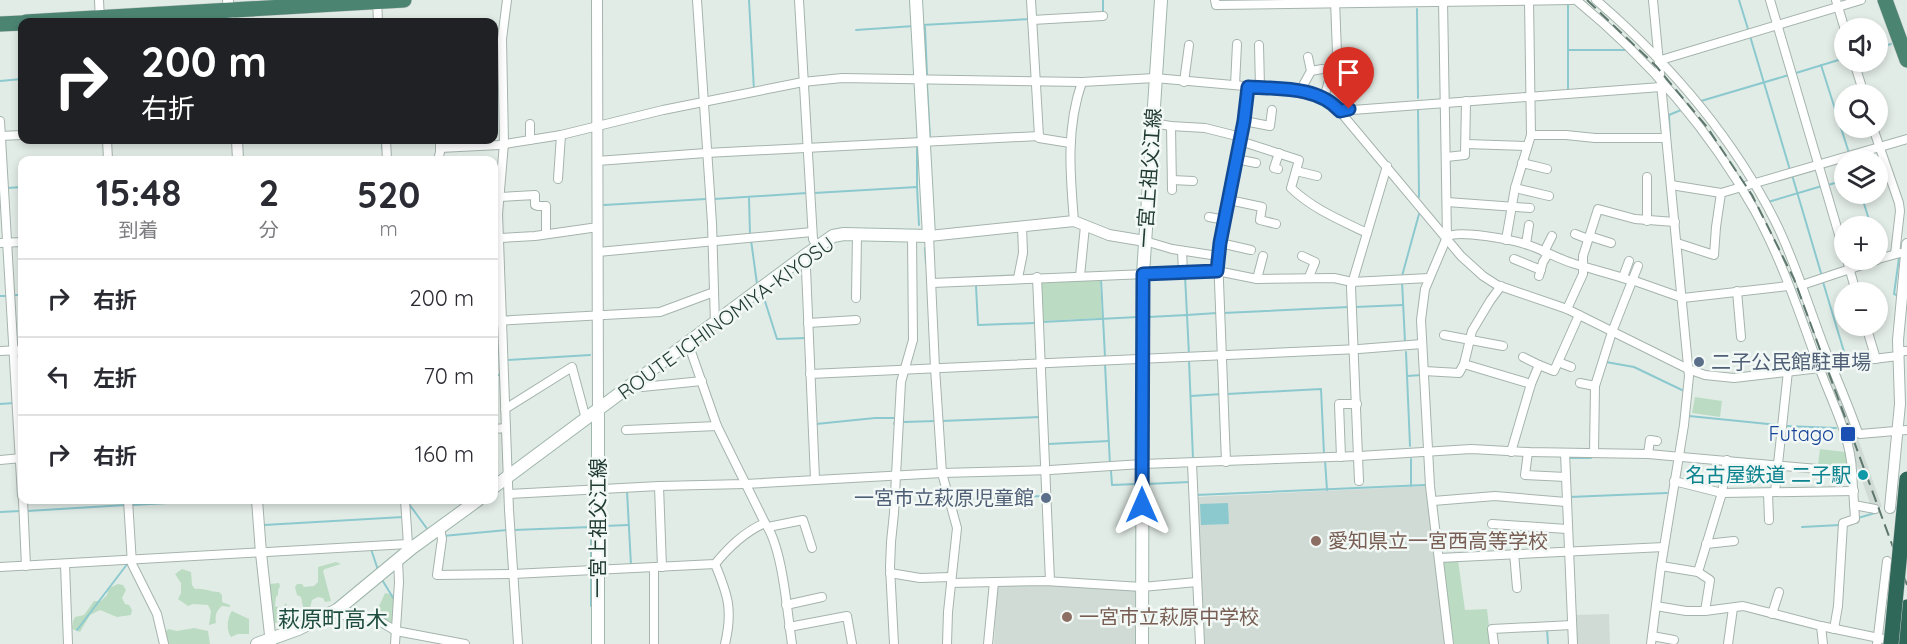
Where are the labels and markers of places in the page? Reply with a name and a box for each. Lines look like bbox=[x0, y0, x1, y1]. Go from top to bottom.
pin bbox=[1323, 47, 1374, 109]
place label: 二子公民館駐車場 bbox=[1711, 349, 1871, 374]
marker: 二子公民館駐車場 bbox=[1692, 355, 1706, 369]
place label: Futago bbox=[1769, 421, 1834, 446]
marker: Futago bbox=[1839, 425, 1857, 443]
place label: 名古屋鉄道 二子駅 bbox=[1686, 462, 1851, 487]
marker: 名古屋鉄道 二子駅 bbox=[1856, 468, 1870, 482]
place label: 一宮市立萩原児童館 bbox=[854, 485, 1034, 510]
marker: 一宮市立萩原児童館 bbox=[1039, 491, 1053, 505]
place label: 愛知県立一宮西高等学校 bbox=[1328, 528, 1548, 553]
marker: 愛知県立一宮西高等学校 bbox=[1309, 534, 1323, 548]
place label: 一宮市立萩原中学校 bbox=[1079, 604, 1259, 629]
marker: 一宮市立萩原中学校 bbox=[1060, 610, 1074, 624]

